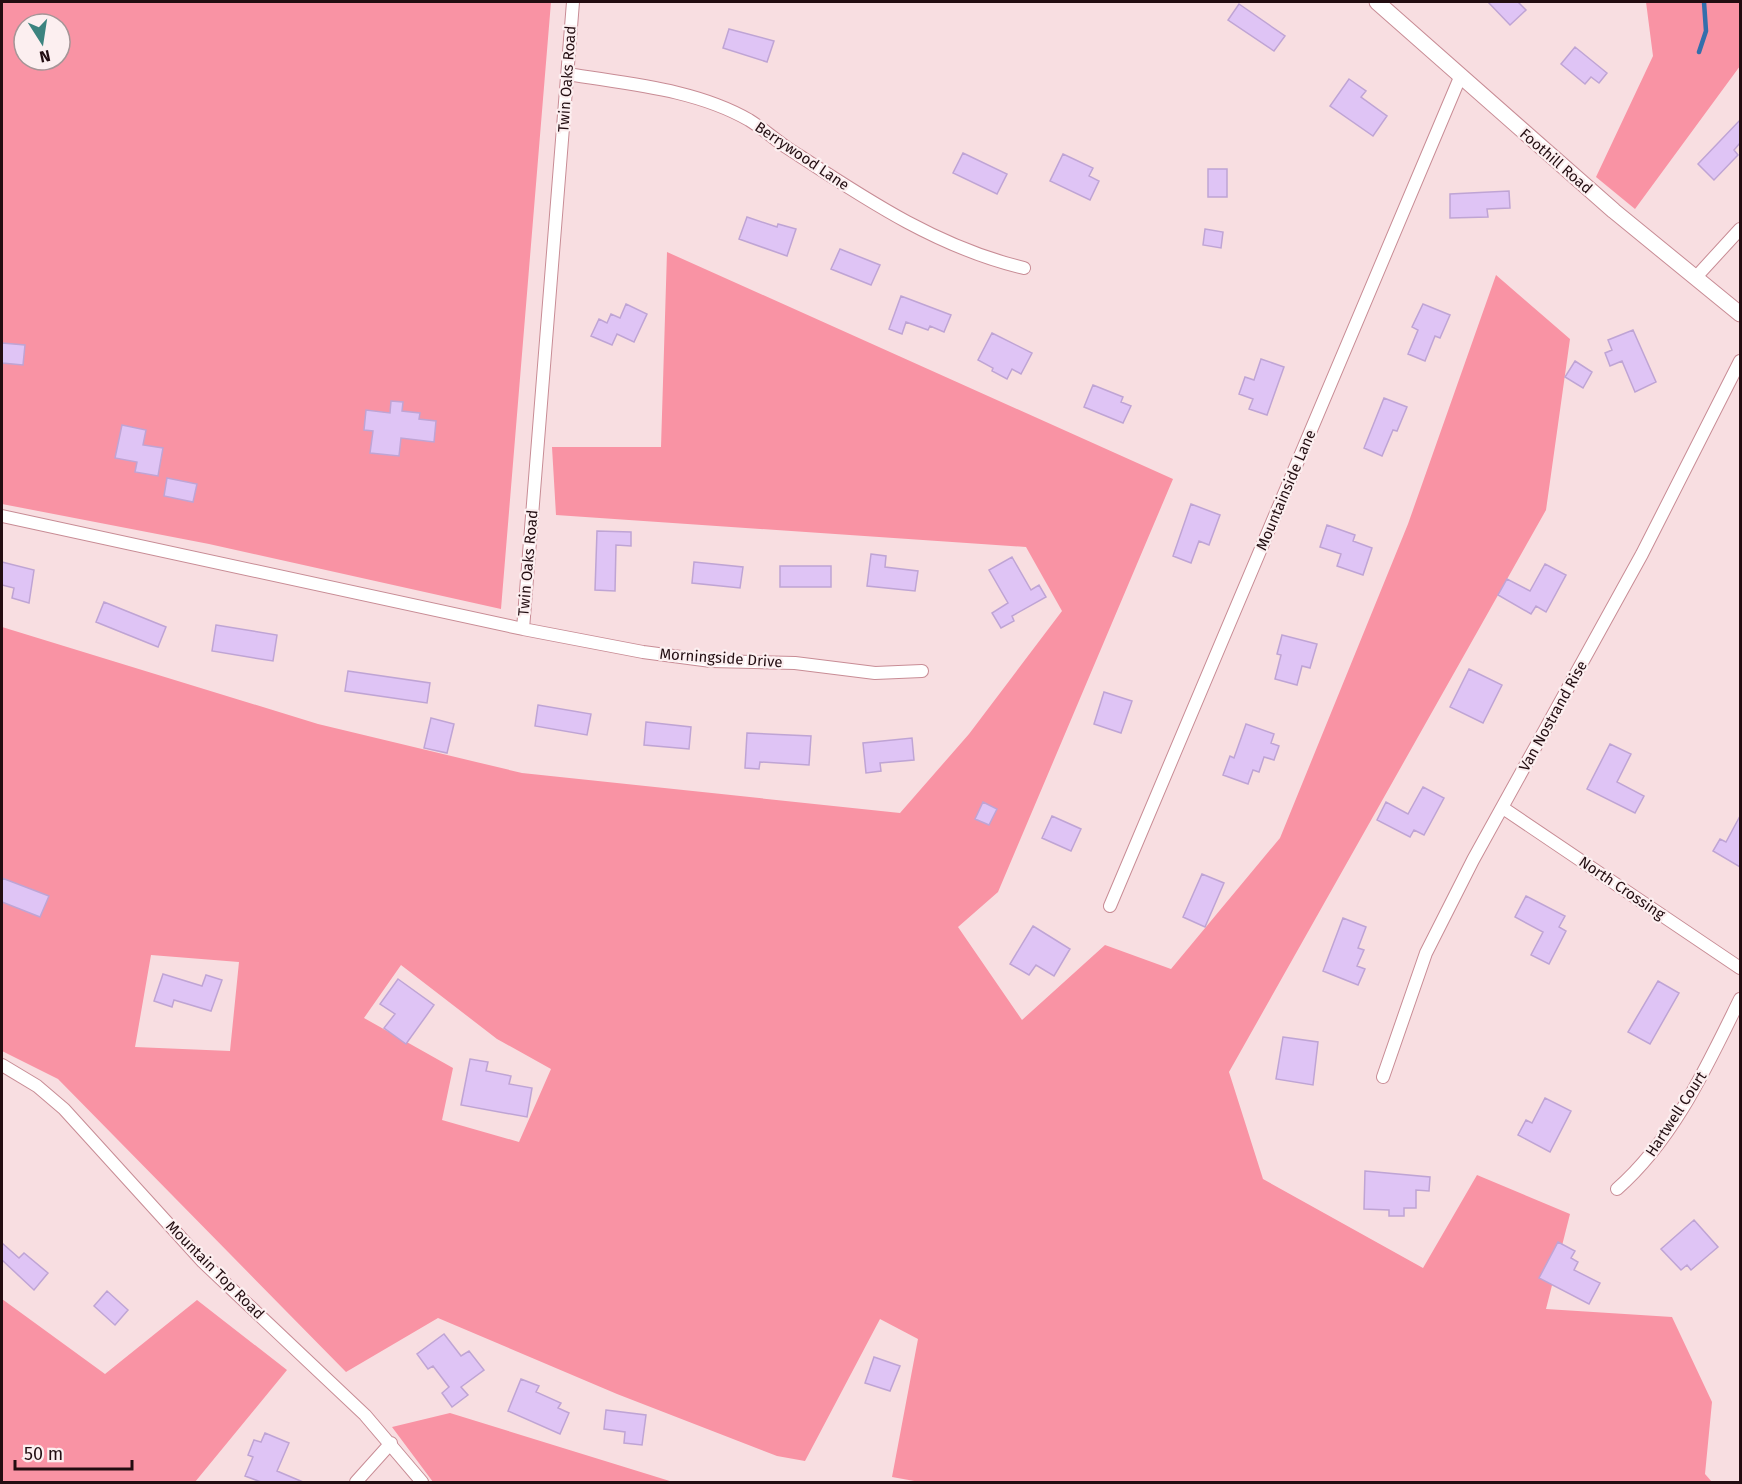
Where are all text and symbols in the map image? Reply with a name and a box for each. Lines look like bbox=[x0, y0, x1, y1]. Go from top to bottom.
north arrow bbox=[12, 12, 72, 72]
street label: Twin Oaks Road bbox=[554, 25, 580, 133]
text: N bbox=[38, 46, 52, 67]
street label: Berrywood Lane bbox=[751, 118, 853, 194]
street label: Foothill Road bbox=[1516, 125, 1596, 197]
street label: Mountainside Lane bbox=[1252, 427, 1320, 553]
street label: Twin Oaks Road bbox=[514, 509, 542, 617]
street label: Morningside Drive bbox=[659, 645, 783, 671]
street label: Van Nostrand Rise bbox=[1515, 658, 1591, 774]
street label: North Crossing bbox=[1576, 853, 1669, 924]
street label: Hartwell Court bbox=[1642, 1067, 1711, 1160]
street label: Mountain Top Road bbox=[162, 1217, 268, 1323]
scale bar bbox=[15, 1433, 132, 1471]
text: 50 m bbox=[24, 1443, 63, 1465]

